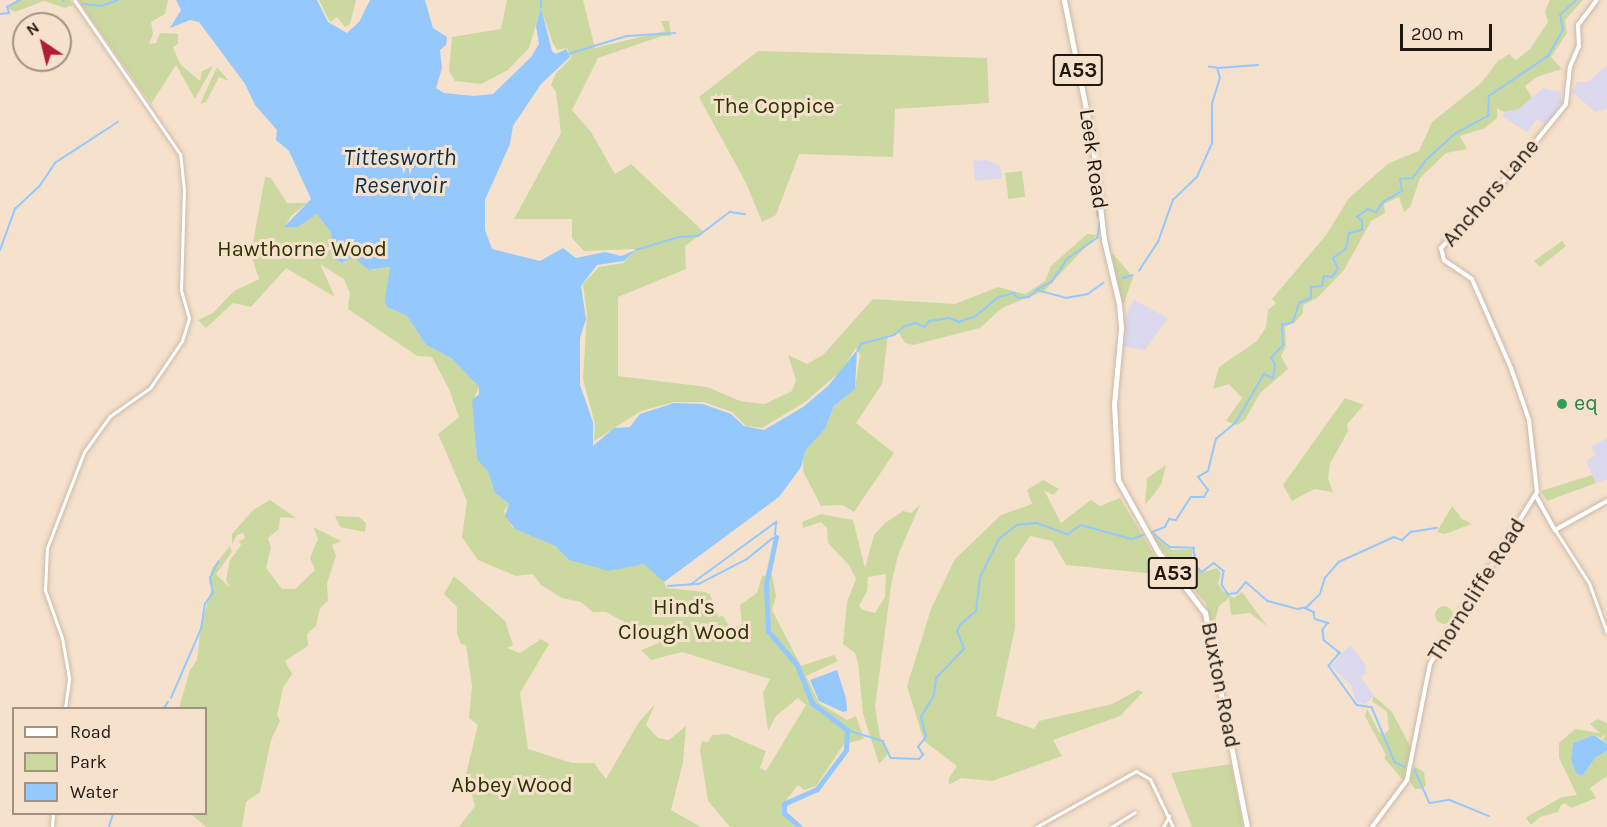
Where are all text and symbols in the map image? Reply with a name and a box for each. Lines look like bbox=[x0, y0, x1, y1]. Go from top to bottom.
north arrow bbox=[12, 12, 72, 72]
scale bar bbox=[1403, 12, 1494, 50]
text: N bbox=[22, 17, 43, 40]
text: 200 m bbox=[1411, 23, 1464, 45]
road number: A53 bbox=[1052, 52, 1104, 88]
park label: The Coppice bbox=[713, 94, 835, 120]
street label: Leek Road bbox=[1073, 107, 1113, 211]
street label: Anchors Lane bbox=[1437, 134, 1545, 252]
water label: Tittesworth Reservoir bbox=[344, 144, 456, 200]
park label: Hawthorne Wood bbox=[217, 237, 387, 263]
place label: eq bbox=[1574, 391, 1598, 417]
marker: eq bbox=[1555, 397, 1569, 411]
street label: Thorncliffe Road bbox=[1422, 514, 1532, 666]
road number: A53 bbox=[1148, 555, 1198, 591]
park label: Hind's Clough Wood bbox=[618, 594, 750, 646]
street label: Buxton Road bbox=[1195, 620, 1245, 750]
legend bbox=[12, 707, 207, 815]
text: Road bbox=[70, 721, 111, 743]
text: Park bbox=[70, 751, 107, 773]
park label: Abbey Wood bbox=[451, 773, 573, 799]
text: Water bbox=[70, 781, 118, 803]

